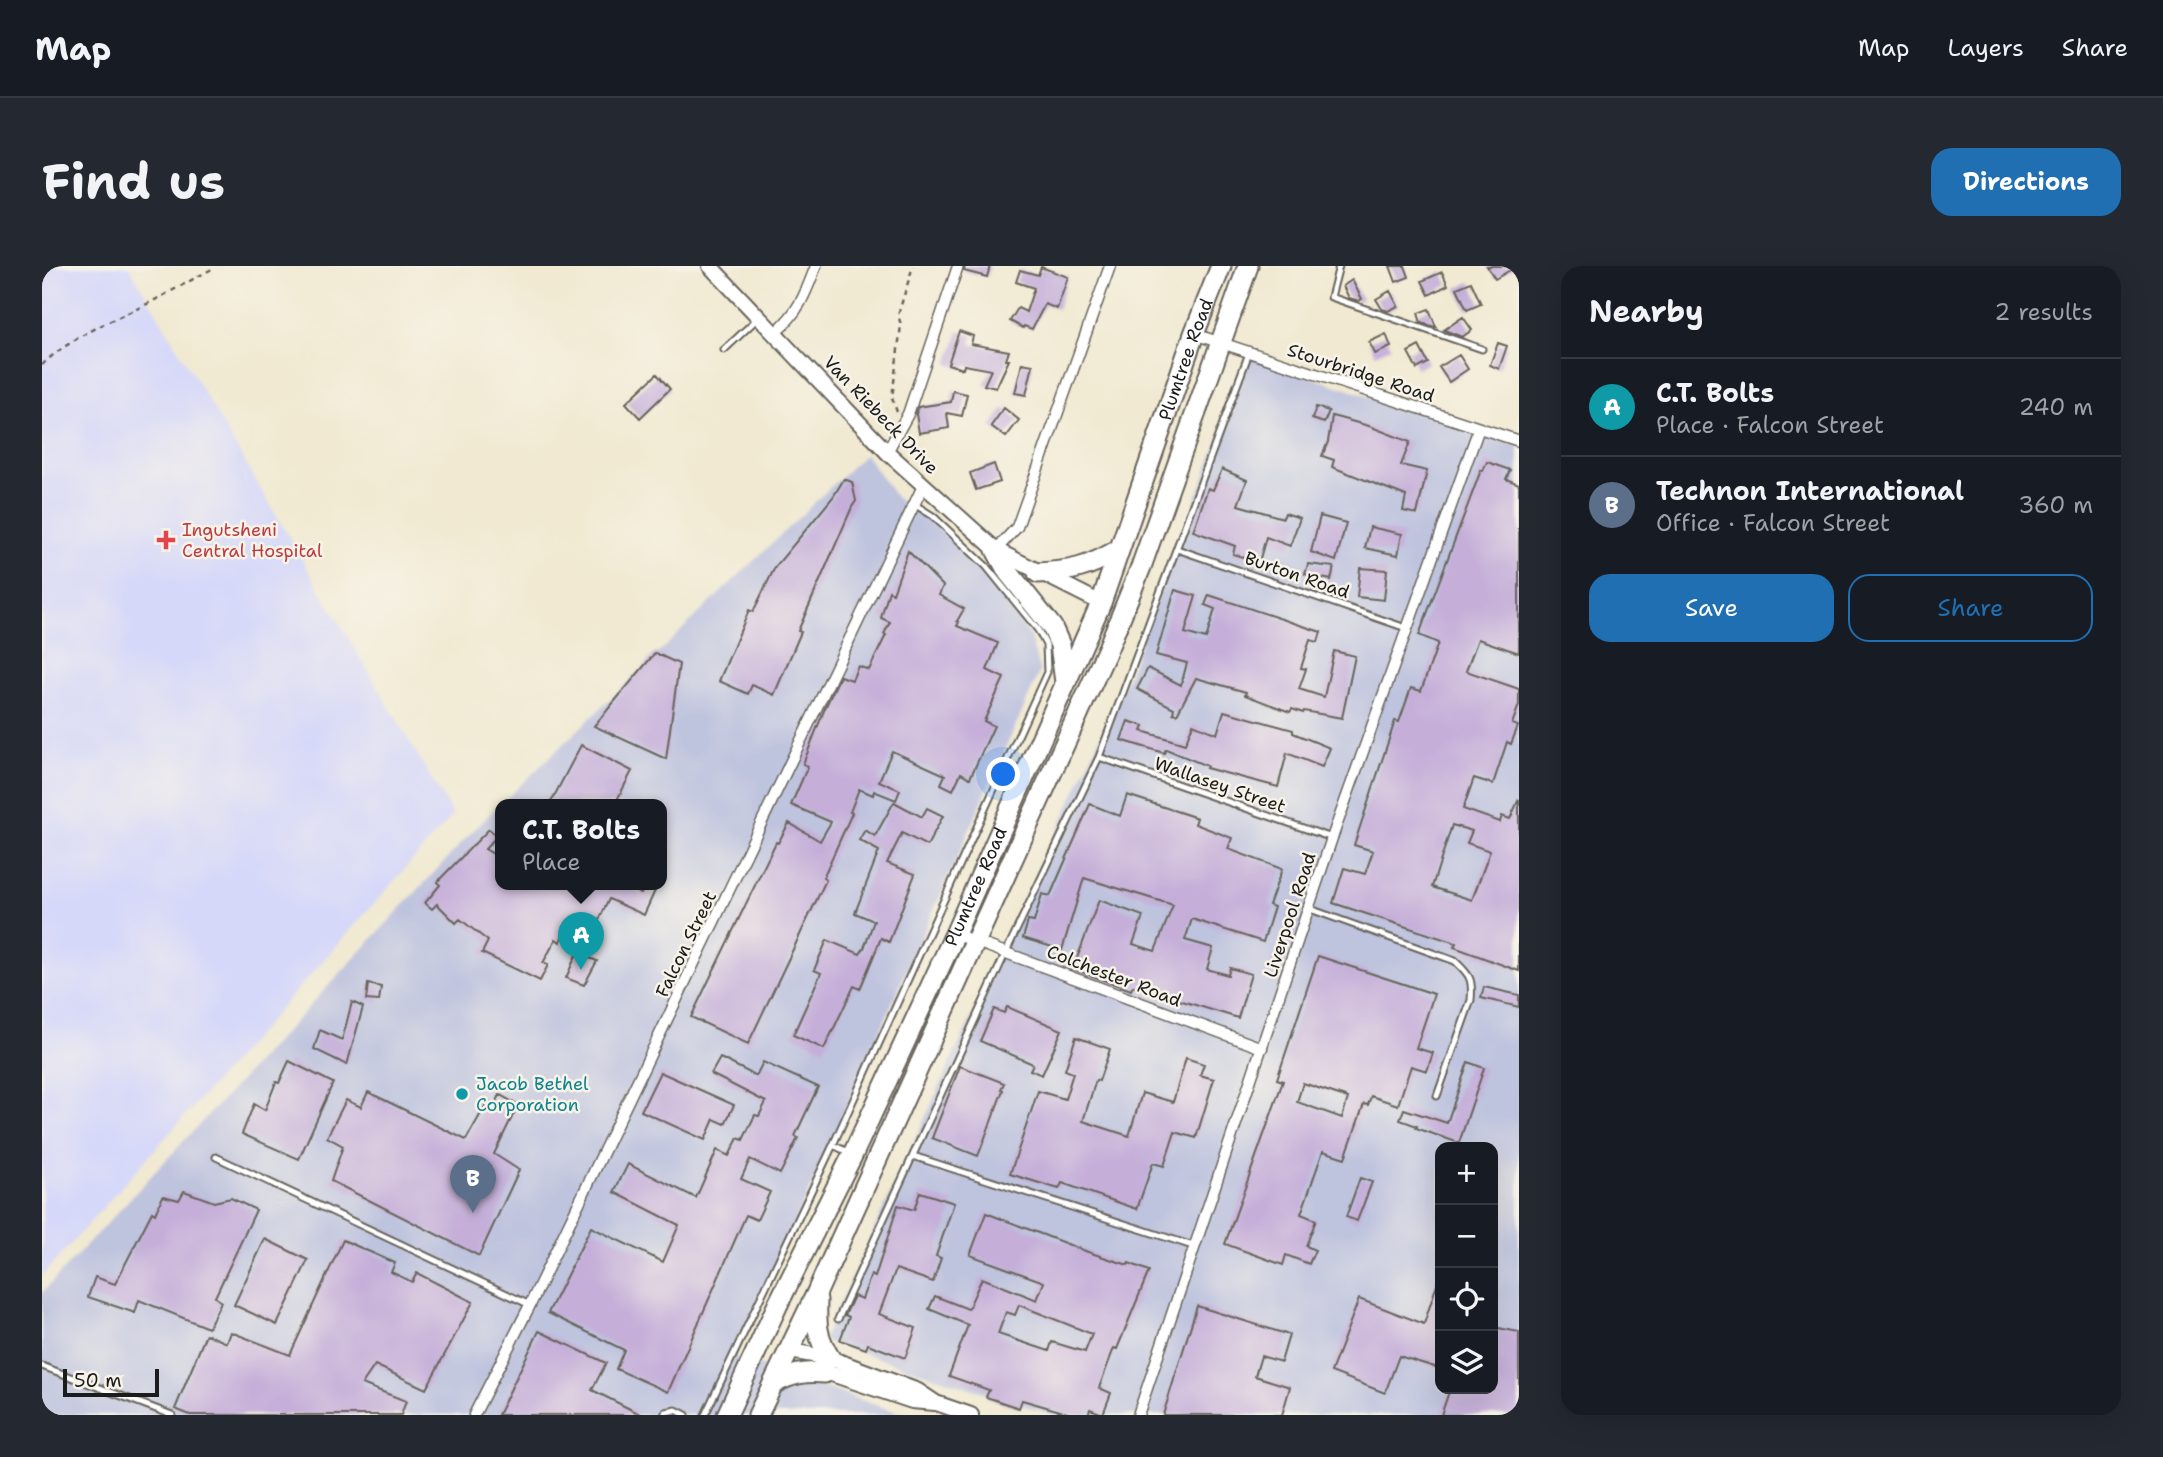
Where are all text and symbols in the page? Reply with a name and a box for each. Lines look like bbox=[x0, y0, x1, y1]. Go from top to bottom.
text: Map bbox=[35, 26, 111, 71]
text: Map bbox=[1858, 32, 1909, 64]
text: Layers bbox=[1947, 32, 2024, 64]
text: Share bbox=[2062, 32, 2128, 64]
button: Directions bbox=[1931, 148, 2121, 216]
text: Find us bbox=[42, 149, 225, 215]
text: Nearby bbox=[1589, 291, 1704, 332]
street label: Plumtree Road bbox=[1153, 295, 1219, 424]
text: 2 results bbox=[1994, 297, 2093, 327]
street label: Stourbridge Road bbox=[1284, 338, 1438, 408]
street label: Van Riebeck Drive bbox=[818, 351, 944, 479]
text: C.T. Bolts bbox=[1656, 375, 1774, 410]
text: A bbox=[1603, 392, 1621, 422]
text: 240 m bbox=[2019, 392, 2093, 422]
text: Place · Falcon Street bbox=[1656, 410, 1884, 440]
text: Technon International bbox=[1656, 473, 1964, 508]
text: B bbox=[1605, 490, 1619, 520]
text: 360 m bbox=[2018, 490, 2093, 520]
text: Office · Falcon Street bbox=[1656, 508, 1890, 538]
place label: Ingutsheni Central Hospital bbox=[182, 518, 323, 563]
marker: Ingutsheni Central Hospital bbox=[156, 530, 176, 550]
street label: Burton Road bbox=[1241, 546, 1353, 604]
button: Save bbox=[1589, 574, 1834, 642]
button: Share bbox=[1848, 574, 2093, 642]
street label: Wallasey Street bbox=[1151, 751, 1289, 819]
your location bbox=[986, 757, 1020, 791]
popup bbox=[495, 799, 667, 890]
text: C.T. Bolts bbox=[522, 812, 640, 847]
street label: Plumtree Road bbox=[939, 823, 1013, 950]
text: Place bbox=[522, 847, 581, 877]
street label: Liverpool Road bbox=[1258, 849, 1322, 981]
street label: Falcon Street bbox=[650, 887, 722, 1001]
pin: A bbox=[558, 912, 604, 970]
street label: Colchester Road bbox=[1043, 939, 1185, 1013]
place label: Jacob Bethel Corporation bbox=[476, 1072, 589, 1117]
marker: Jacob Bethel Corporation bbox=[454, 1086, 470, 1102]
map controls bbox=[1435, 1142, 1498, 1394]
button: + bbox=[1435, 1142, 1498, 1205]
pin: B bbox=[450, 1155, 496, 1213]
button: − bbox=[1435, 1205, 1498, 1268]
button: locate bbox=[1435, 1268, 1498, 1331]
button: layers bbox=[1435, 1331, 1498, 1394]
scale bar bbox=[63, 1366, 159, 1398]
text: 50 m bbox=[74, 1368, 122, 1393]

